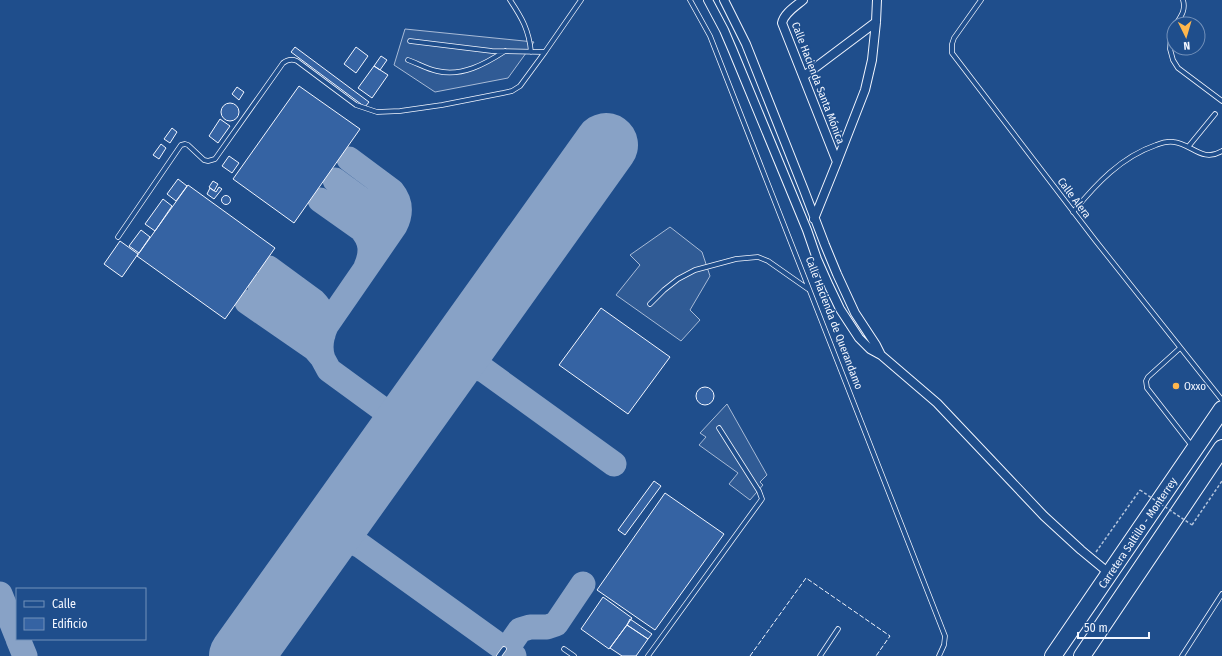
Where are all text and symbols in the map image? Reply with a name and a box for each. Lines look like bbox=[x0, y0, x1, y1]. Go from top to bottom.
north arrow bbox=[1166, 16, 1206, 56]
street label: Calle Hacienda Santa Mónica bbox=[789, 20, 847, 146]
text: N bbox=[1183, 39, 1191, 52]
street label: Calle Alera bbox=[1055, 175, 1093, 221]
street label: Calle Hacienda de Querandamo bbox=[803, 255, 865, 392]
place label: Oxxo bbox=[1184, 380, 1206, 393]
marker: Oxxo bbox=[1171, 381, 1181, 391]
street label: Carretera Saltillo - Monterrey bbox=[1096, 475, 1180, 591]
legend bbox=[16, 588, 146, 640]
text: Calle bbox=[52, 597, 76, 611]
scale bar bbox=[1078, 614, 1149, 640]
text: Edificio bbox=[52, 617, 88, 631]
text: 50 m bbox=[1084, 621, 1108, 635]

